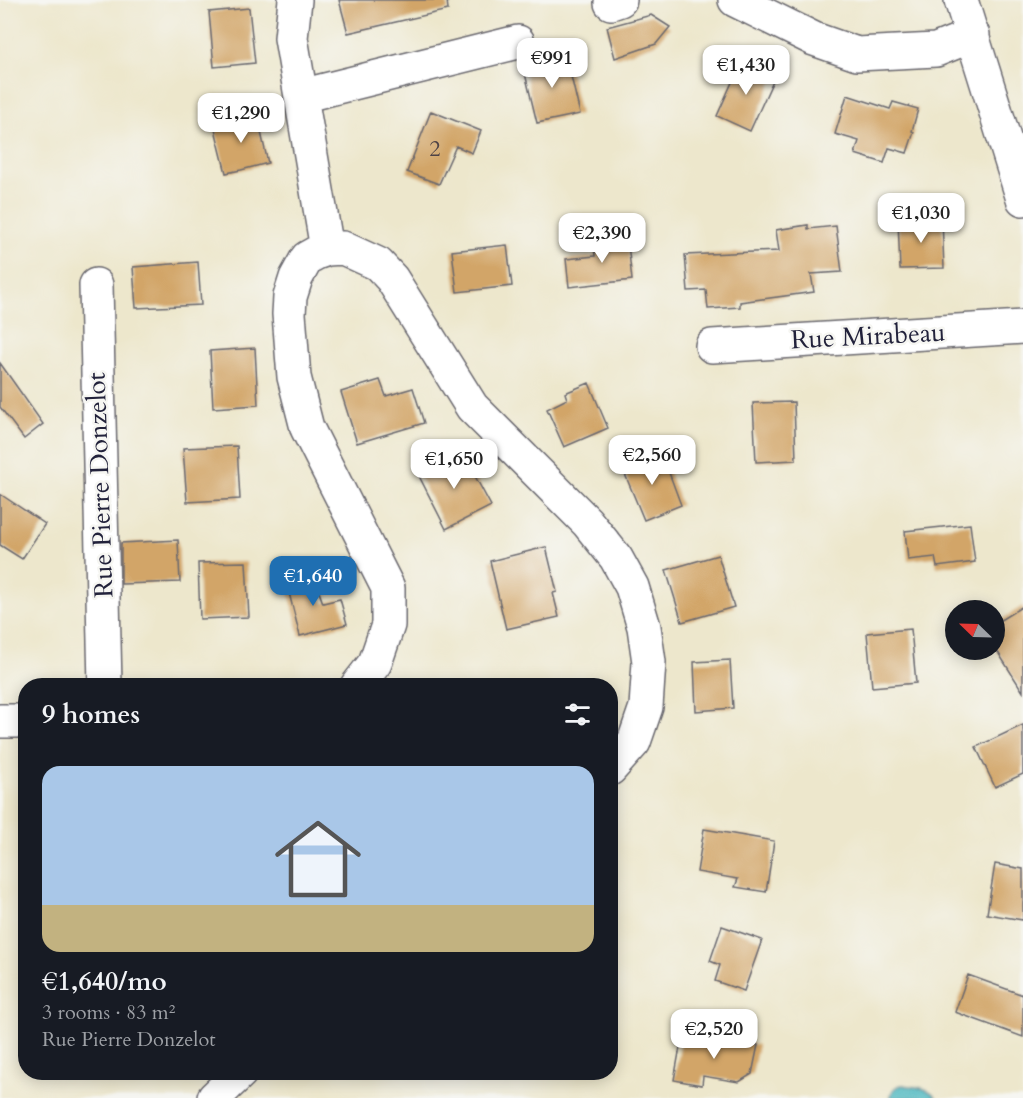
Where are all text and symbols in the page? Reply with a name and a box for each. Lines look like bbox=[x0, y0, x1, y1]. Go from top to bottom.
pin: €991 bbox=[516, 38, 588, 89]
text: €991 bbox=[531, 44, 573, 71]
pin: €1,430 bbox=[697, 45, 795, 96]
text: €1,430 bbox=[717, 51, 775, 78]
pin: €1,290 bbox=[192, 93, 290, 144]
text: €1,290 bbox=[212, 99, 270, 126]
house number: 2 bbox=[429, 134, 441, 164]
pin: €1,030 bbox=[872, 193, 970, 244]
text: €1,030 bbox=[892, 199, 950, 226]
pin: €2,390 bbox=[553, 213, 651, 264]
text: €2,390 bbox=[573, 219, 631, 246]
street label: Rue Mirabeau bbox=[790, 314, 946, 358]
street label: Rue Pierre Donzelot bbox=[79, 372, 121, 598]
pin: €2,560 bbox=[603, 435, 701, 486]
pin: €1,650 bbox=[405, 439, 503, 490]
text: €2,560 bbox=[623, 441, 681, 468]
text: €1,650 bbox=[425, 445, 483, 472]
pin: €1,640 bbox=[264, 556, 362, 607]
text: €1,640 bbox=[284, 562, 342, 589]
north arrow bbox=[945, 600, 1005, 660]
map controls bbox=[945, 600, 1005, 660]
text: 9 homes bbox=[42, 697, 140, 732]
icon: filters bbox=[561, 698, 594, 731]
icon: home bbox=[264, 805, 372, 913]
text: €1,640/mo bbox=[42, 964, 167, 999]
text: 3 rooms · 83 m² bbox=[42, 999, 175, 1026]
pin: €2,520 bbox=[665, 1009, 763, 1060]
text: €2,520 bbox=[685, 1015, 743, 1042]
text: Rue Pierre Donzelot bbox=[42, 1026, 216, 1053]

